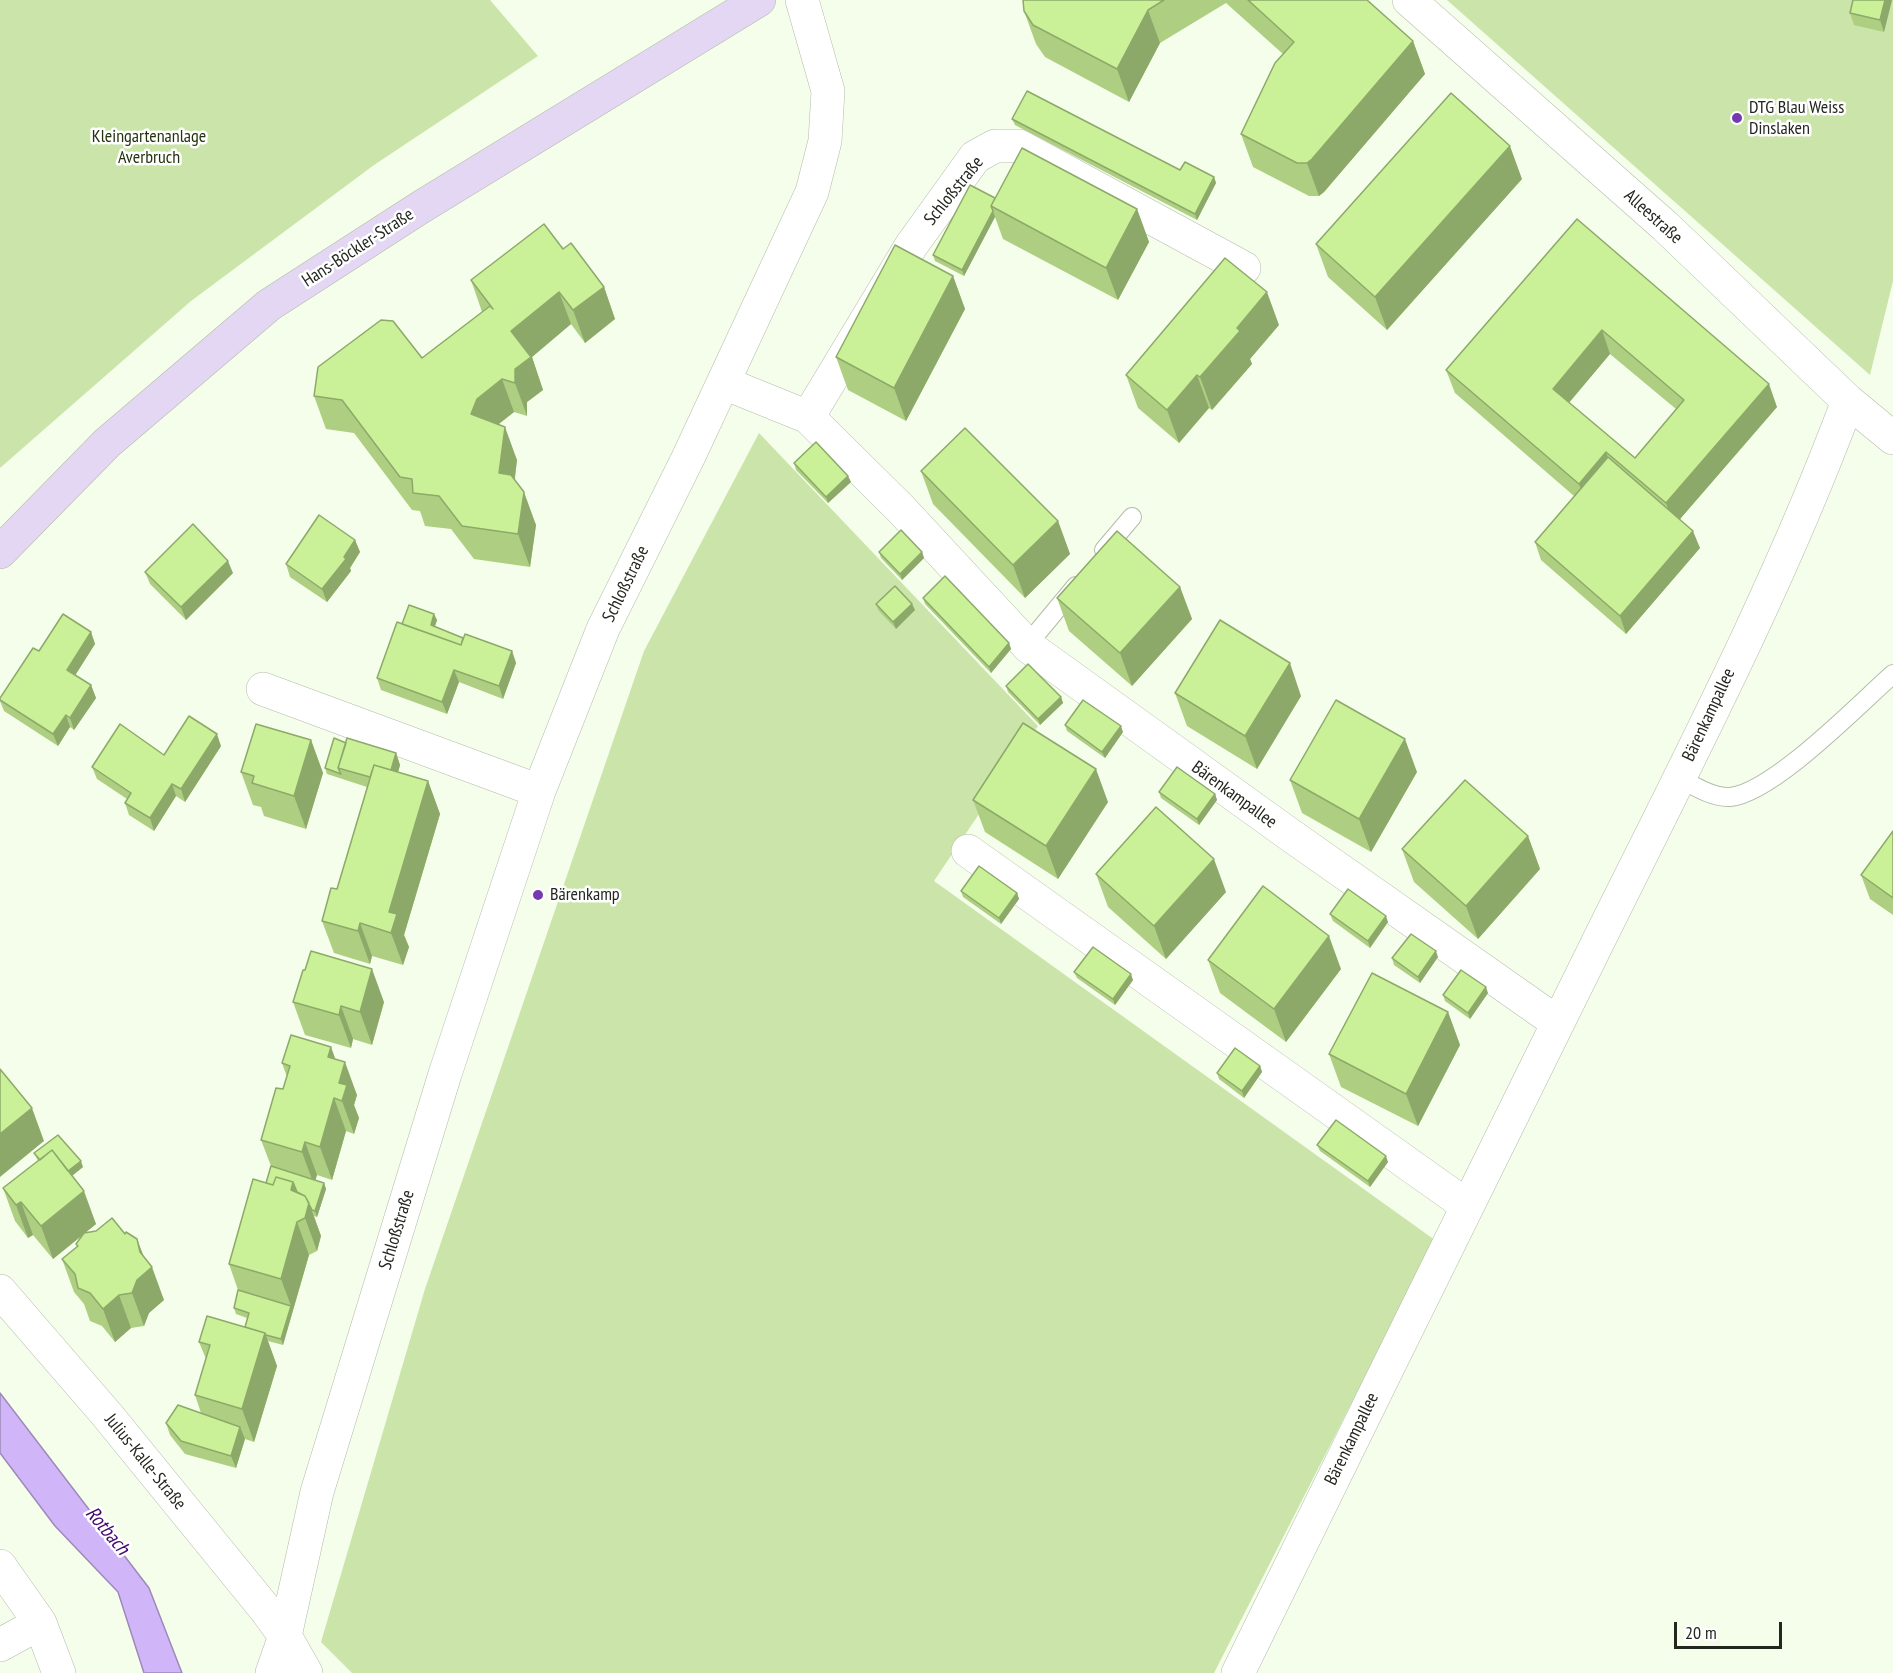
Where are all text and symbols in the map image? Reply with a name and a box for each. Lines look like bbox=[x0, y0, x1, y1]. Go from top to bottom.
place label: DTG Blau Weiss Dinslaken bbox=[1749, 97, 1844, 140]
marker: DTG Blau Weiss Dinslaken bbox=[1730, 111, 1744, 125]
park label: Kleingartenanlage Averbruch bbox=[92, 126, 206, 168]
street label: Schloßstraße bbox=[920, 152, 988, 230]
street label: Alleestraße bbox=[1619, 185, 1687, 249]
street label: Hans-Böckler-Straße bbox=[298, 204, 418, 292]
street label: Schloßstraße bbox=[598, 542, 654, 626]
street label: Bärenkampallee bbox=[1678, 665, 1740, 765]
street label: Bärenkampallee bbox=[1187, 757, 1281, 833]
place label: Bärenkamp bbox=[550, 884, 620, 906]
marker: Bärenkamp bbox=[531, 888, 545, 902]
street label: Schloßstraße bbox=[375, 1188, 419, 1272]
street label: Bärenkampallee bbox=[1320, 1389, 1384, 1489]
street label: Julius-Kalle-Straße bbox=[100, 1410, 190, 1514]
water label: Rotbach bbox=[80, 1502, 134, 1560]
scale bar bbox=[1677, 1610, 1785, 1648]
text: 20 m bbox=[1685, 1621, 1717, 1644]

